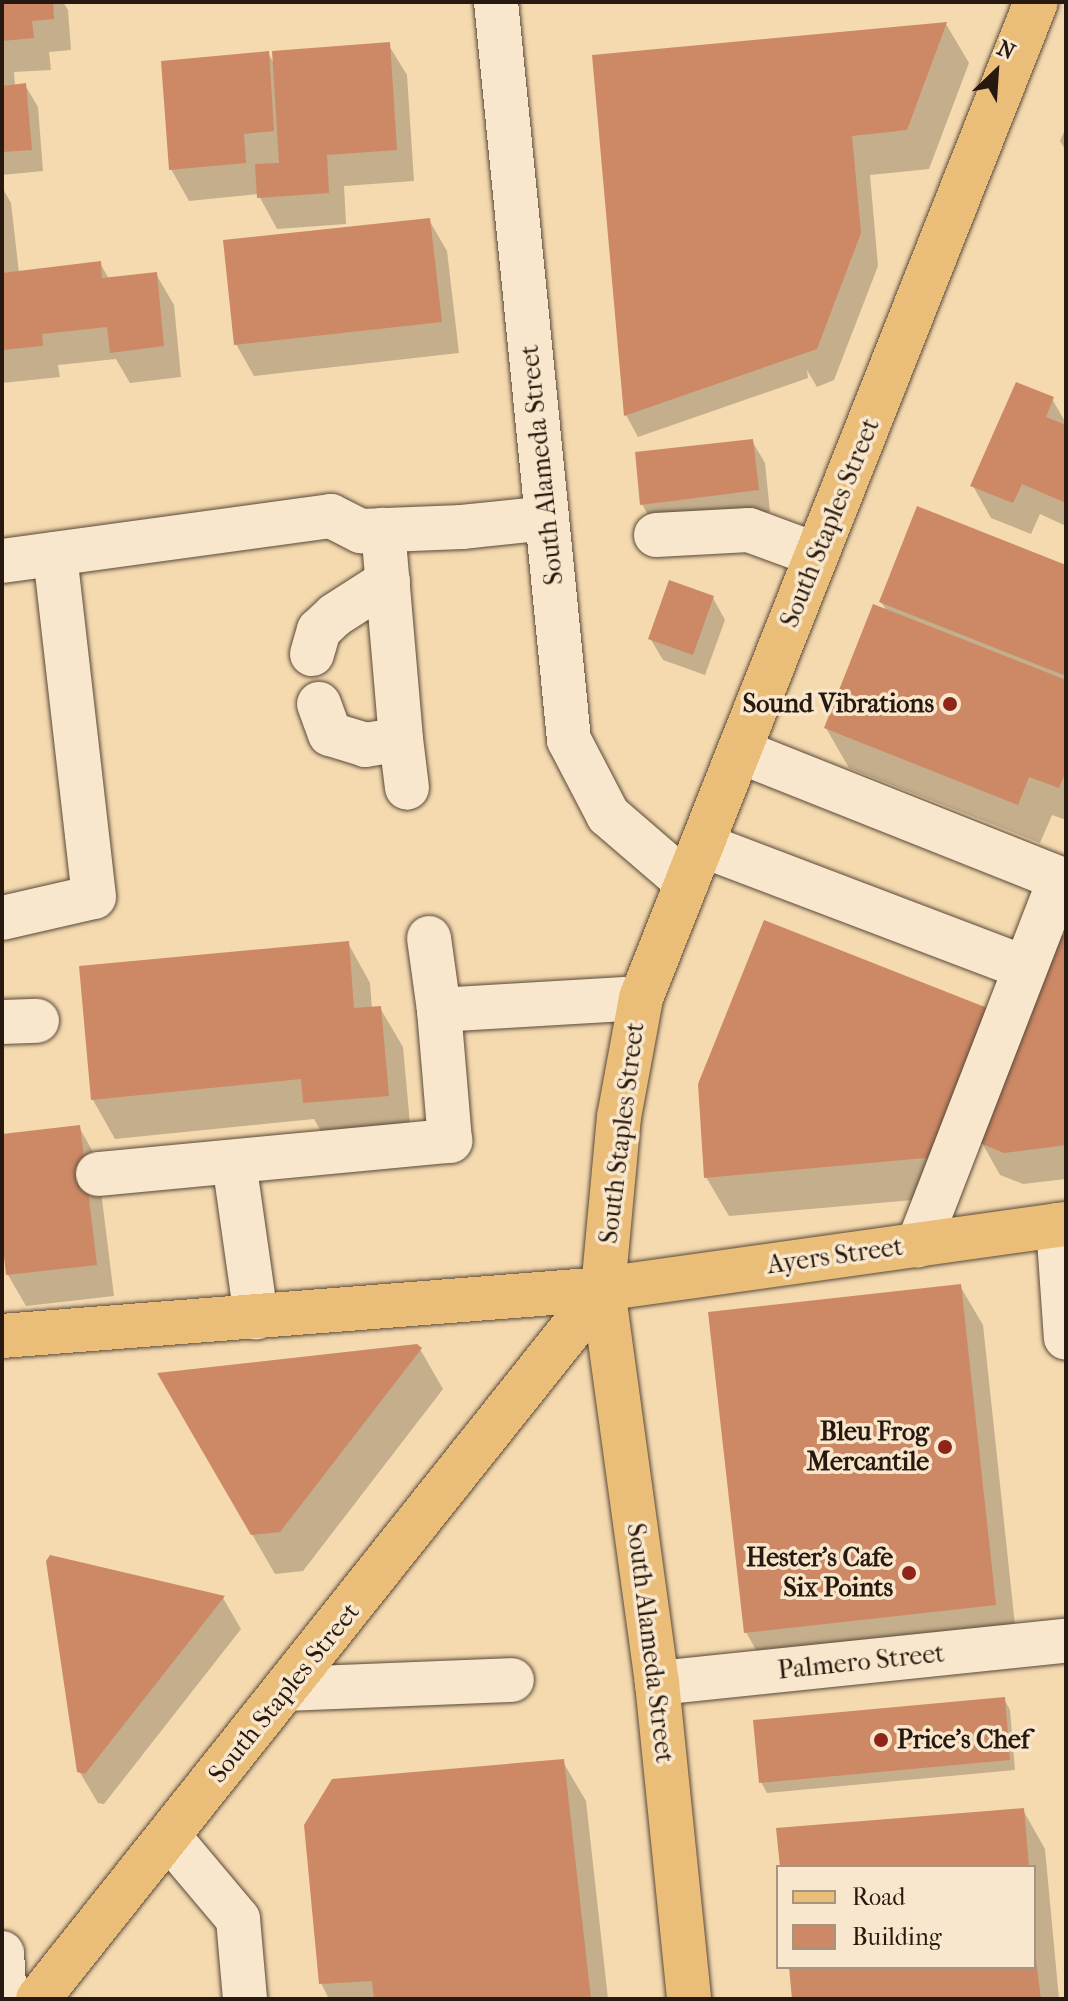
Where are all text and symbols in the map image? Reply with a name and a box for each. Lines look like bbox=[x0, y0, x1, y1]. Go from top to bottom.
north arrow bbox=[956, 32, 1036, 112]
text: N bbox=[993, 35, 1019, 66]
street label: South Alameda Street bbox=[514, 343, 570, 587]
street label: South Staples Street bbox=[774, 414, 886, 632]
place label: Sound Vibrations bbox=[743, 688, 934, 720]
marker: Sound Vibrations bbox=[941, 695, 959, 713]
street label: South Staples Street bbox=[593, 1021, 651, 1245]
street label: Ayers Street bbox=[765, 1231, 905, 1281]
place label: Bleu Frog Mercantile bbox=[806, 1416, 929, 1478]
marker: Bleu Frog Mercantile bbox=[936, 1438, 954, 1456]
street label: South Alameda Street bbox=[620, 1521, 680, 1765]
place label: Hester's Cafe Six Points bbox=[746, 1542, 893, 1604]
marker: Hester's Cafe Six Points bbox=[900, 1564, 918, 1582]
street label: South Staples Street bbox=[202, 1597, 366, 1789]
street label: Palmero Street bbox=[776, 1638, 946, 1686]
place label: Price's Chef bbox=[897, 1724, 1030, 1756]
marker: Price's Chef bbox=[872, 1731, 890, 1749]
legend bbox=[776, 1865, 1036, 1969]
text: Road bbox=[852, 1883, 905, 1911]
text: Building bbox=[852, 1923, 942, 1951]

